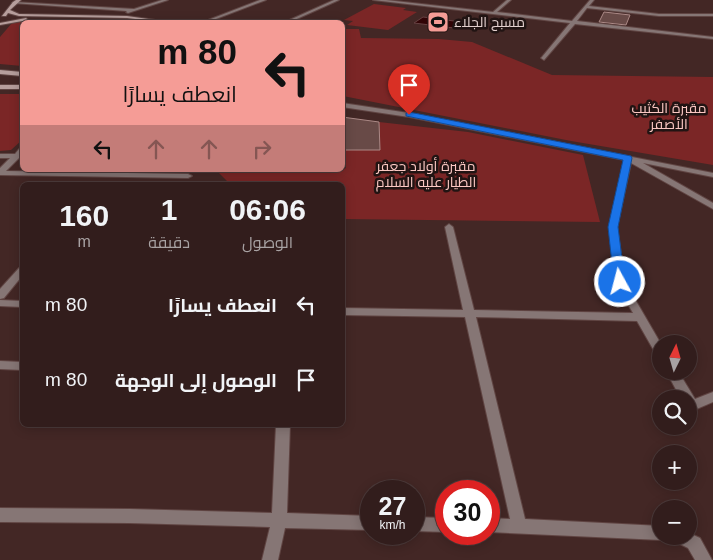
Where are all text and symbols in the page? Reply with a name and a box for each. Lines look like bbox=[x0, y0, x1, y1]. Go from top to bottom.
sports icon: مسبح الجلاء bbox=[426, 10, 450, 34]
place label: مسبح الجلاء bbox=[454, 14, 525, 31]
text: 80 m bbox=[157, 32, 237, 71]
icon: left bbox=[255, 40, 320, 105]
pin bbox=[388, 64, 430, 115]
icon: arrive bbox=[395, 71, 423, 99]
text: انعطف يسارًا bbox=[122, 82, 237, 107]
park label: مقبرة الكثيب الأصفر bbox=[632, 100, 706, 132]
icon: left bbox=[89, 135, 117, 163]
icon: ahead bbox=[142, 135, 170, 163]
icon: ahead bbox=[195, 135, 223, 163]
icon: right bbox=[248, 135, 276, 163]
park label: مقبرة أولاد جعفر الطيار عليه السلام bbox=[375, 157, 476, 192]
text: 1 bbox=[161, 193, 178, 226]
text: 06:06 bbox=[229, 193, 306, 226]
text: 160 bbox=[59, 199, 109, 232]
text: m bbox=[78, 233, 91, 250]
text: دقيقة bbox=[148, 234, 190, 251]
text: الوصول bbox=[242, 234, 293, 251]
position arrow bbox=[593, 255, 645, 307]
icon: left bbox=[292, 291, 320, 319]
text: 80 m bbox=[45, 294, 87, 315]
text: انعطف يسارًا bbox=[168, 295, 277, 316]
north arrow bbox=[652, 335, 698, 380]
map controls bbox=[652, 335, 697, 545]
icon: arrive bbox=[292, 366, 320, 394]
text: 80 m bbox=[45, 369, 87, 390]
text: الوصول إلى الوجهة bbox=[115, 370, 277, 391]
button: search bbox=[652, 390, 697, 435]
button: + bbox=[652, 445, 697, 490]
speed limit sign: 30 bbox=[435, 480, 500, 545]
text: 27 bbox=[379, 492, 406, 520]
button: − bbox=[652, 500, 697, 545]
text: km/h bbox=[379, 518, 406, 532]

